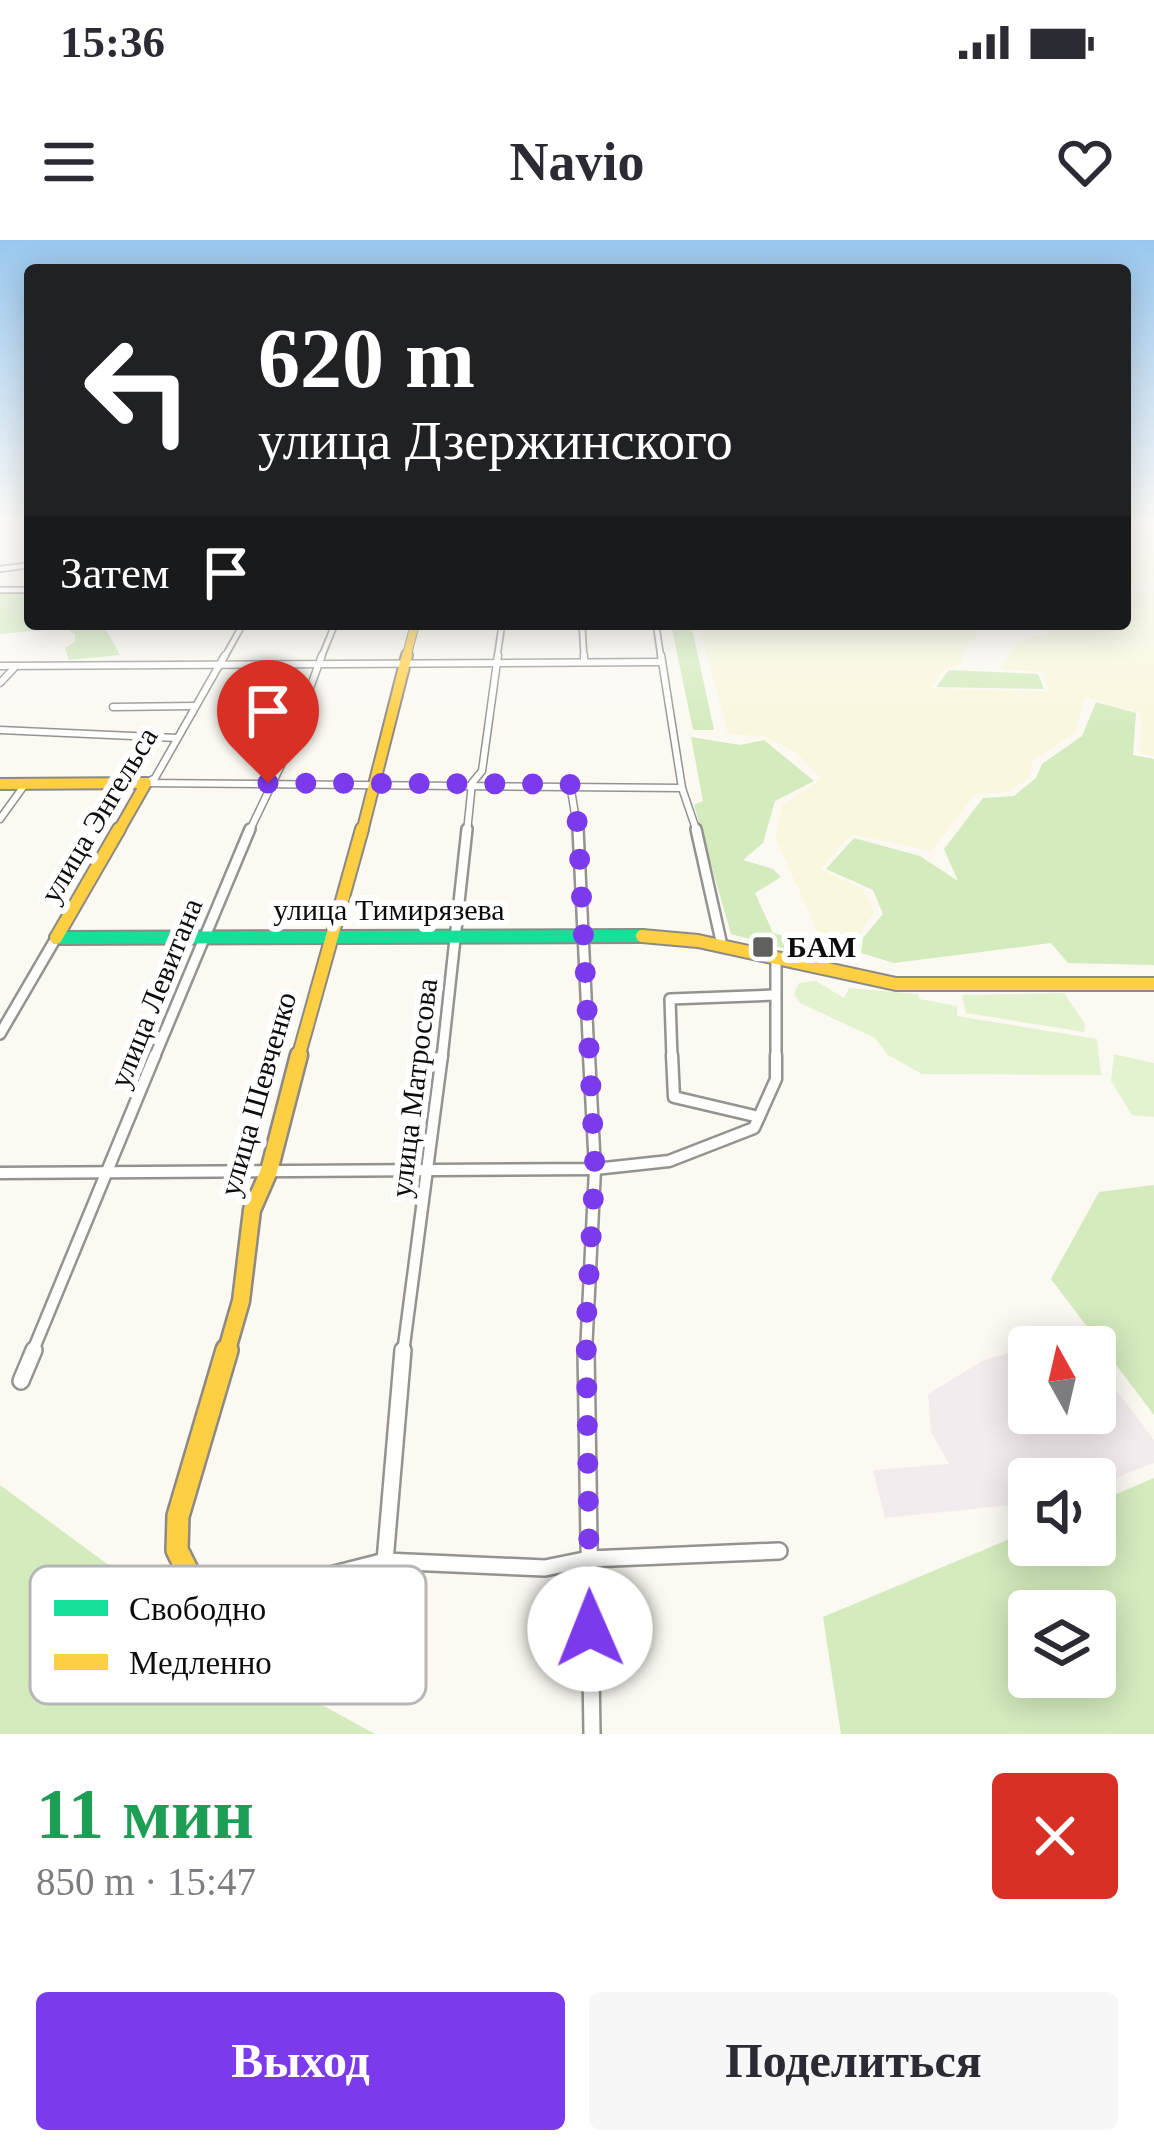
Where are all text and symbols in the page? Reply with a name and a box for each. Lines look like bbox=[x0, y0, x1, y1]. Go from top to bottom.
text: 15:36 bbox=[60, 17, 165, 67]
icon: menu bbox=[36, 129, 102, 195]
icon: heart bbox=[1052, 129, 1118, 195]
text: Navio bbox=[510, 132, 645, 192]
icon: left bbox=[60, 312, 216, 468]
text: 620 m bbox=[258, 312, 475, 405]
text: улица Дзержинского bbox=[258, 411, 733, 471]
icon: arrive bbox=[193, 540, 259, 606]
text: Затем bbox=[60, 548, 169, 598]
pin bbox=[217, 660, 319, 783]
icon: arrive bbox=[235, 678, 301, 744]
street label: улица Энгельса bbox=[33, 721, 164, 908]
street label: улица Левитана bbox=[103, 893, 209, 1092]
street label: улица Тимирязева bbox=[273, 893, 505, 926]
place label: БАМ bbox=[787, 930, 856, 963]
marker: БАМ bbox=[750, 934, 776, 960]
street label: улица Матросова bbox=[384, 977, 443, 1199]
street label: улица Шевченко bbox=[213, 988, 302, 1200]
north arrow bbox=[1008, 1326, 1116, 1434]
map controls bbox=[1008, 1326, 1116, 1698]
button: sound bbox=[1008, 1458, 1116, 1566]
legend bbox=[30, 1566, 426, 1704]
position arrow bbox=[527, 1566, 653, 1692]
button: layers bbox=[1008, 1590, 1116, 1698]
text: Свободно bbox=[129, 1591, 266, 1627]
text: Медленно bbox=[129, 1645, 272, 1681]
button: close bbox=[992, 1773, 1118, 1899]
text: 11 мин bbox=[36, 1774, 254, 1854]
text: 850 m · 15:47 bbox=[36, 1860, 256, 1903]
button: Выход bbox=[36, 1992, 565, 2130]
button: Поделиться bbox=[589, 1992, 1118, 2130]

